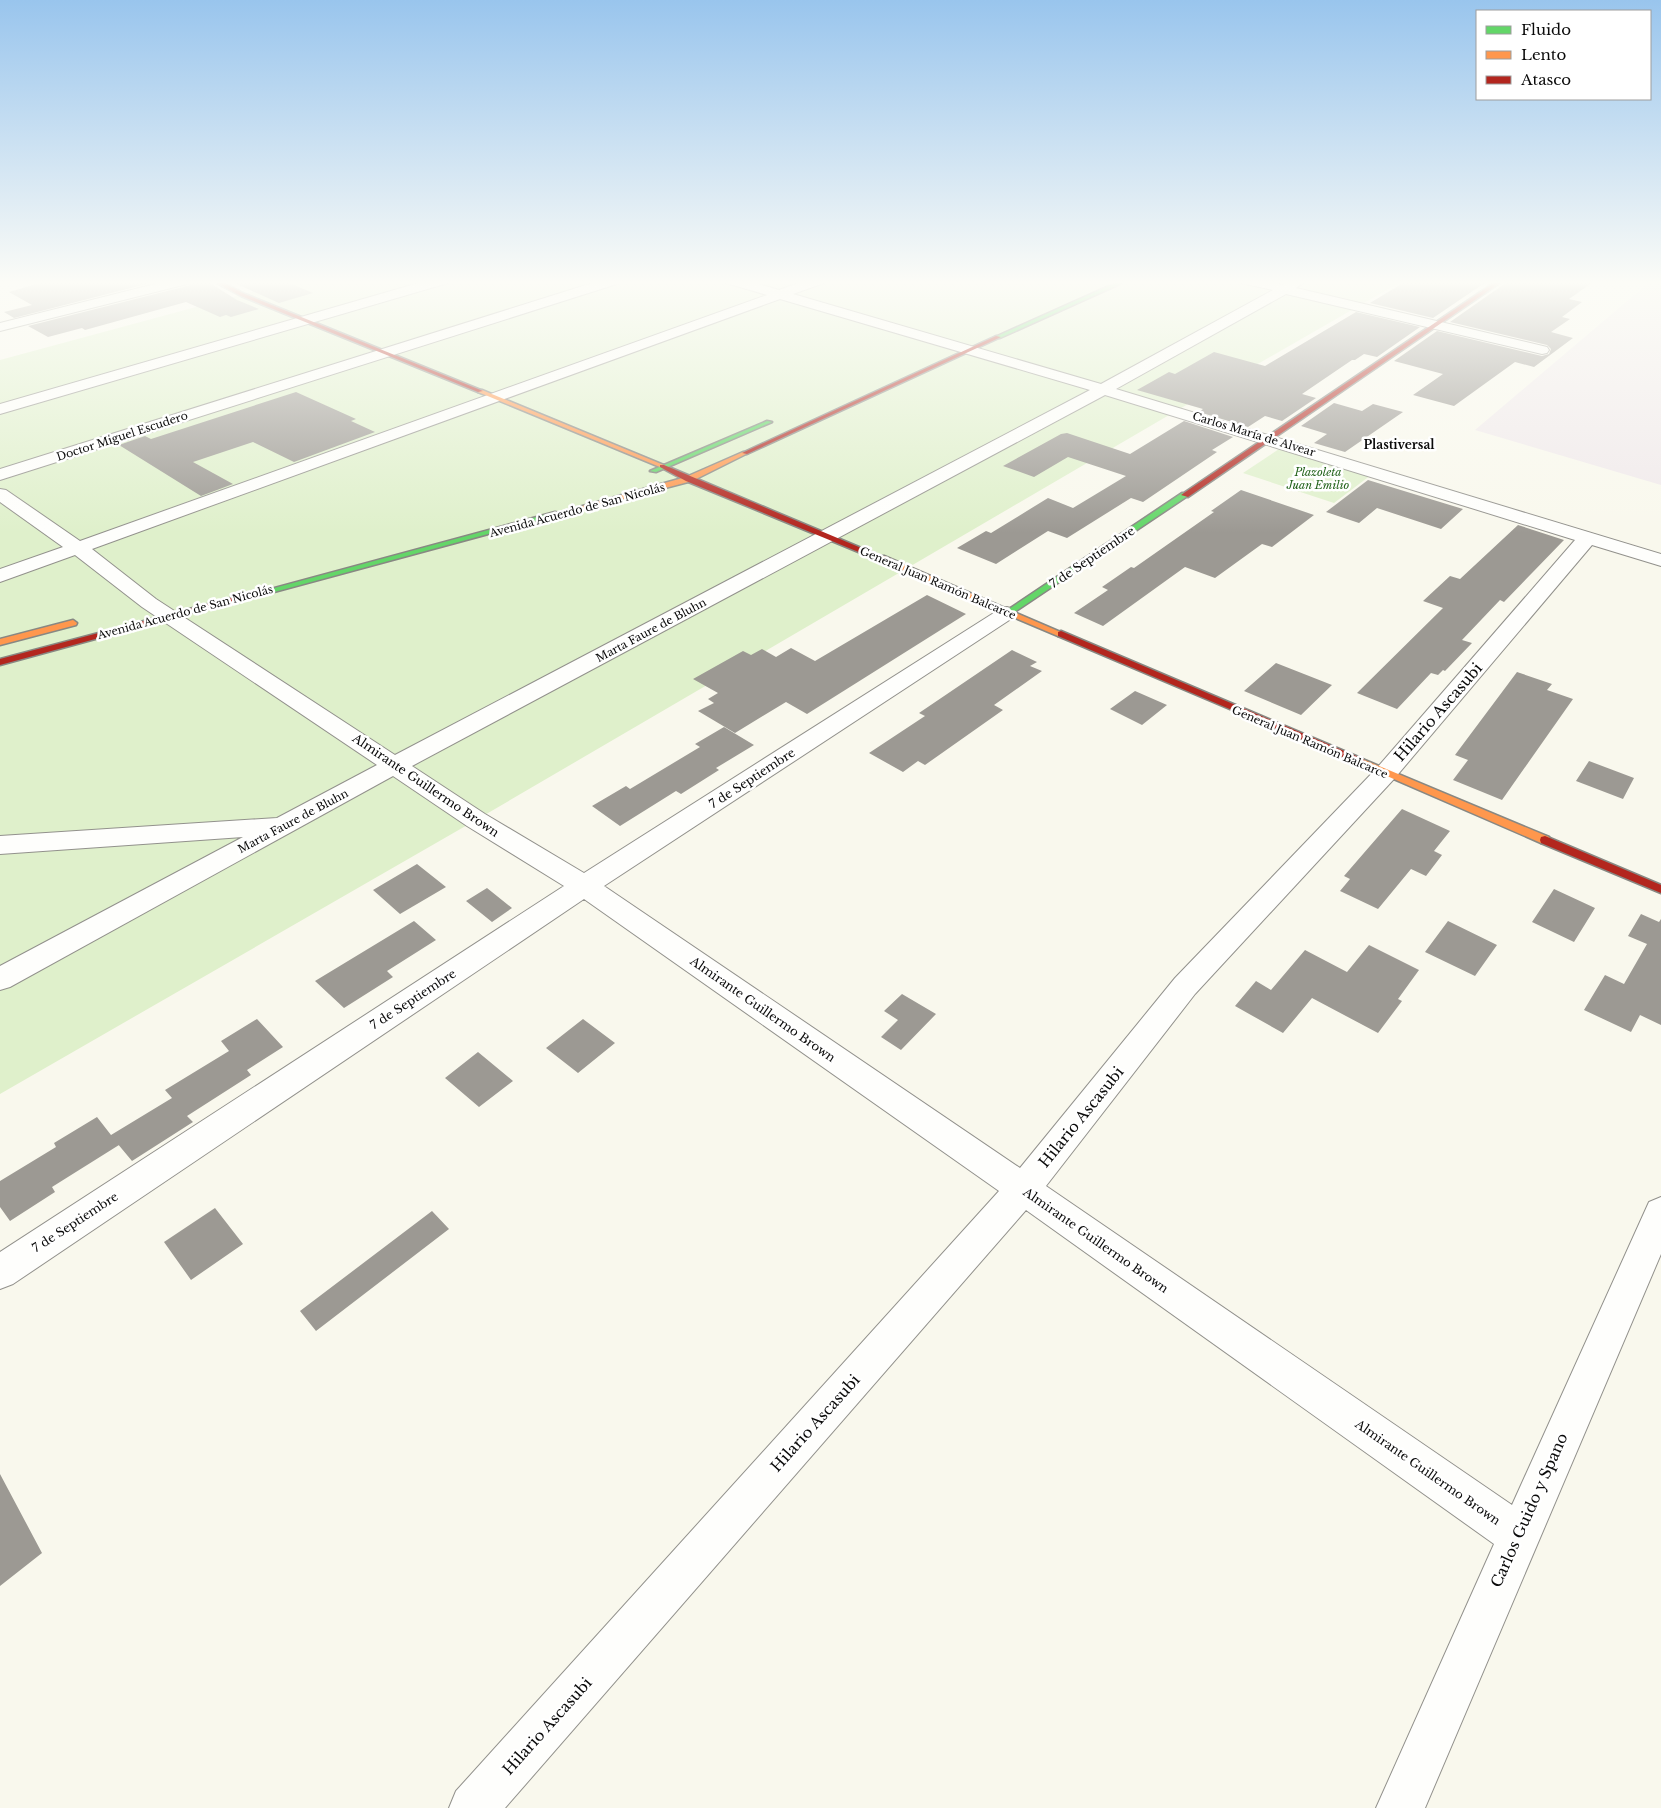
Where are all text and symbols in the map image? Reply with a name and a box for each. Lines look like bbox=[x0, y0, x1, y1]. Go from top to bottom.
legend bbox=[1476, 10, 1651, 100]
text: Fluido bbox=[1521, 20, 1571, 39]
text: Lento bbox=[1521, 45, 1567, 64]
text: Atasco bbox=[1520, 70, 1571, 89]
street label: Doctor Miguel Escudero bbox=[55, 408, 189, 464]
street label: Carlos María de Alvear bbox=[1191, 409, 1318, 460]
district label: Plastiversal bbox=[1363, 437, 1435, 452]
park label: Plazoleta Juan Emilio bbox=[1286, 465, 1349, 492]
street label: Avenida Acuerdo de San Nicolás bbox=[487, 480, 666, 540]
street label: 7 de Septiembre bbox=[1047, 523, 1137, 591]
street label: General Juan Ramón Balcarce bbox=[858, 544, 1018, 622]
street label: Avenida Acuerdo de San Nicolás bbox=[95, 582, 274, 642]
street label: Marta Faure de Bluhn bbox=[593, 595, 709, 665]
street label: Hilario Ascasubi bbox=[1390, 659, 1486, 765]
street label: General Juan Ramón Balcarce bbox=[1230, 703, 1390, 781]
street label: Almirante Guillermo Brown bbox=[349, 730, 502, 840]
street label: 7 de Septiembre bbox=[706, 745, 798, 811]
street label: Marta Faure de Bluhn bbox=[235, 786, 351, 856]
street label: Almirante Guillermo Brown bbox=[687, 952, 838, 1065]
street label: 7 de Septiembre bbox=[367, 966, 459, 1032]
street label: Hilario Ascasubi bbox=[1034, 1063, 1128, 1171]
street label: Almirante Guillermo Brown bbox=[1020, 1183, 1171, 1296]
street label: 7 de Septiembre bbox=[29, 1189, 121, 1255]
street label: Hilario Ascasubi bbox=[766, 1370, 864, 1476]
street label: Almirante Guillermo Brown bbox=[1352, 1415, 1503, 1528]
street label: Carlos Guido y Spano bbox=[1486, 1430, 1572, 1590]
street label: Hilario Ascasubi bbox=[498, 1673, 596, 1779]

